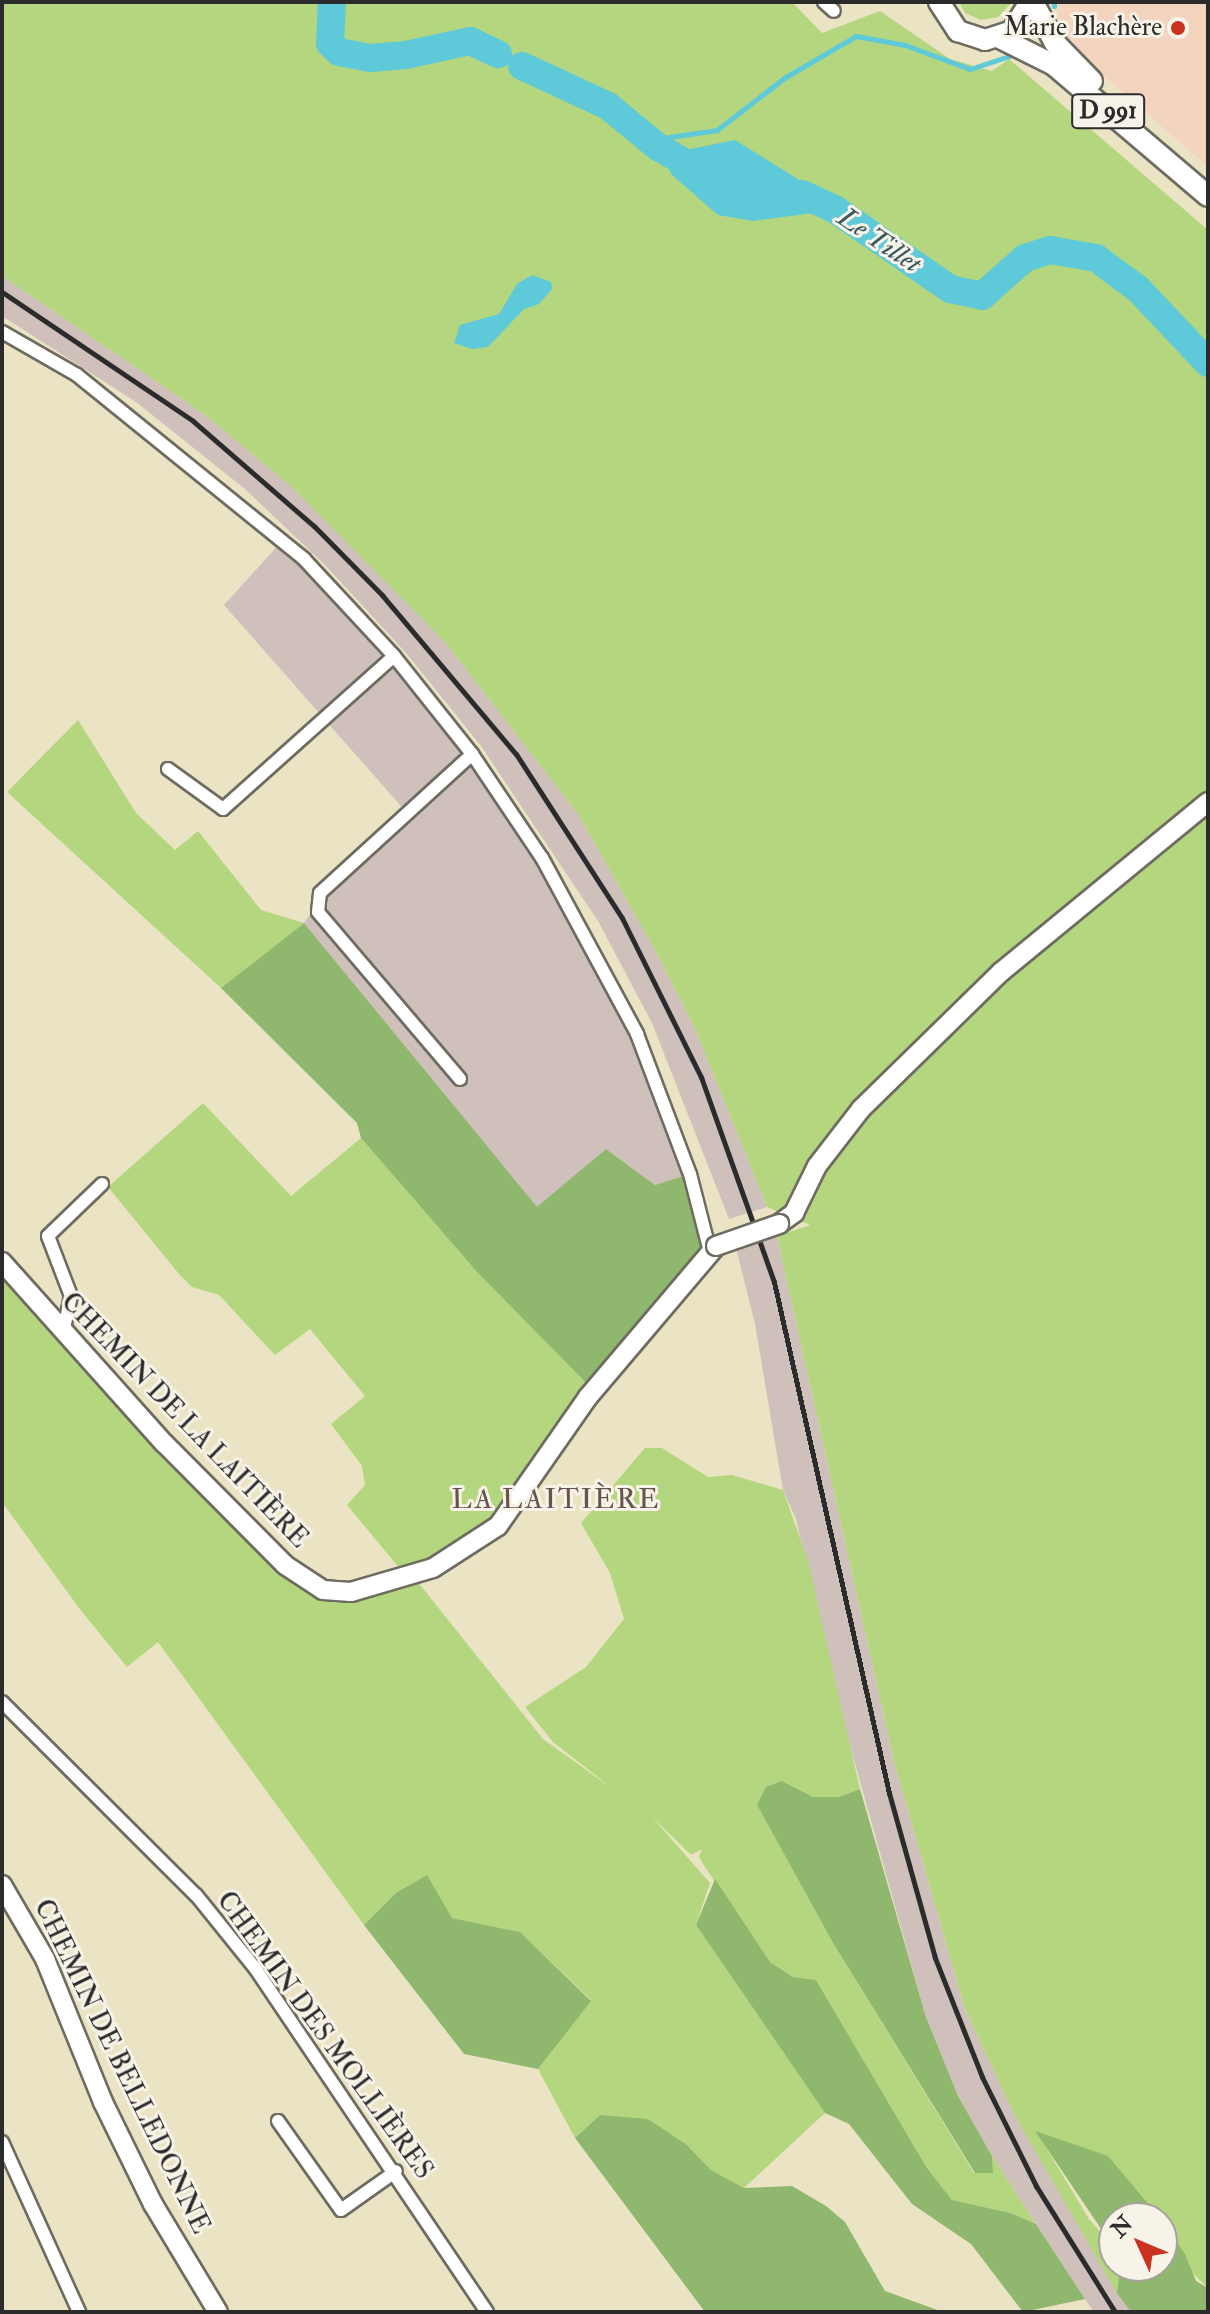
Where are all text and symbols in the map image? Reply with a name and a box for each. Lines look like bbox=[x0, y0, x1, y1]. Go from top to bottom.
place label: Marie Blachère bbox=[1004, 12, 1162, 44]
marker: Marie Blachère bbox=[1169, 19, 1187, 37]
road number: D 991 bbox=[1070, 91, 1146, 131]
water label: Le Tillet bbox=[831, 201, 927, 281]
street label: CHEMIN DE LA LAITIÈRE bbox=[54, 1287, 314, 1555]
district label: LA LAITIÈRE bbox=[452, 1483, 660, 1517]
street label: CHEMIN DES MOLLIÈRES bbox=[209, 1886, 439, 2186]
street label: CHEMIN DE BELLEDONNE bbox=[26, 1895, 216, 2239]
north arrow bbox=[1098, 2202, 1178, 2282]
text: N bbox=[1105, 2210, 1139, 2244]

